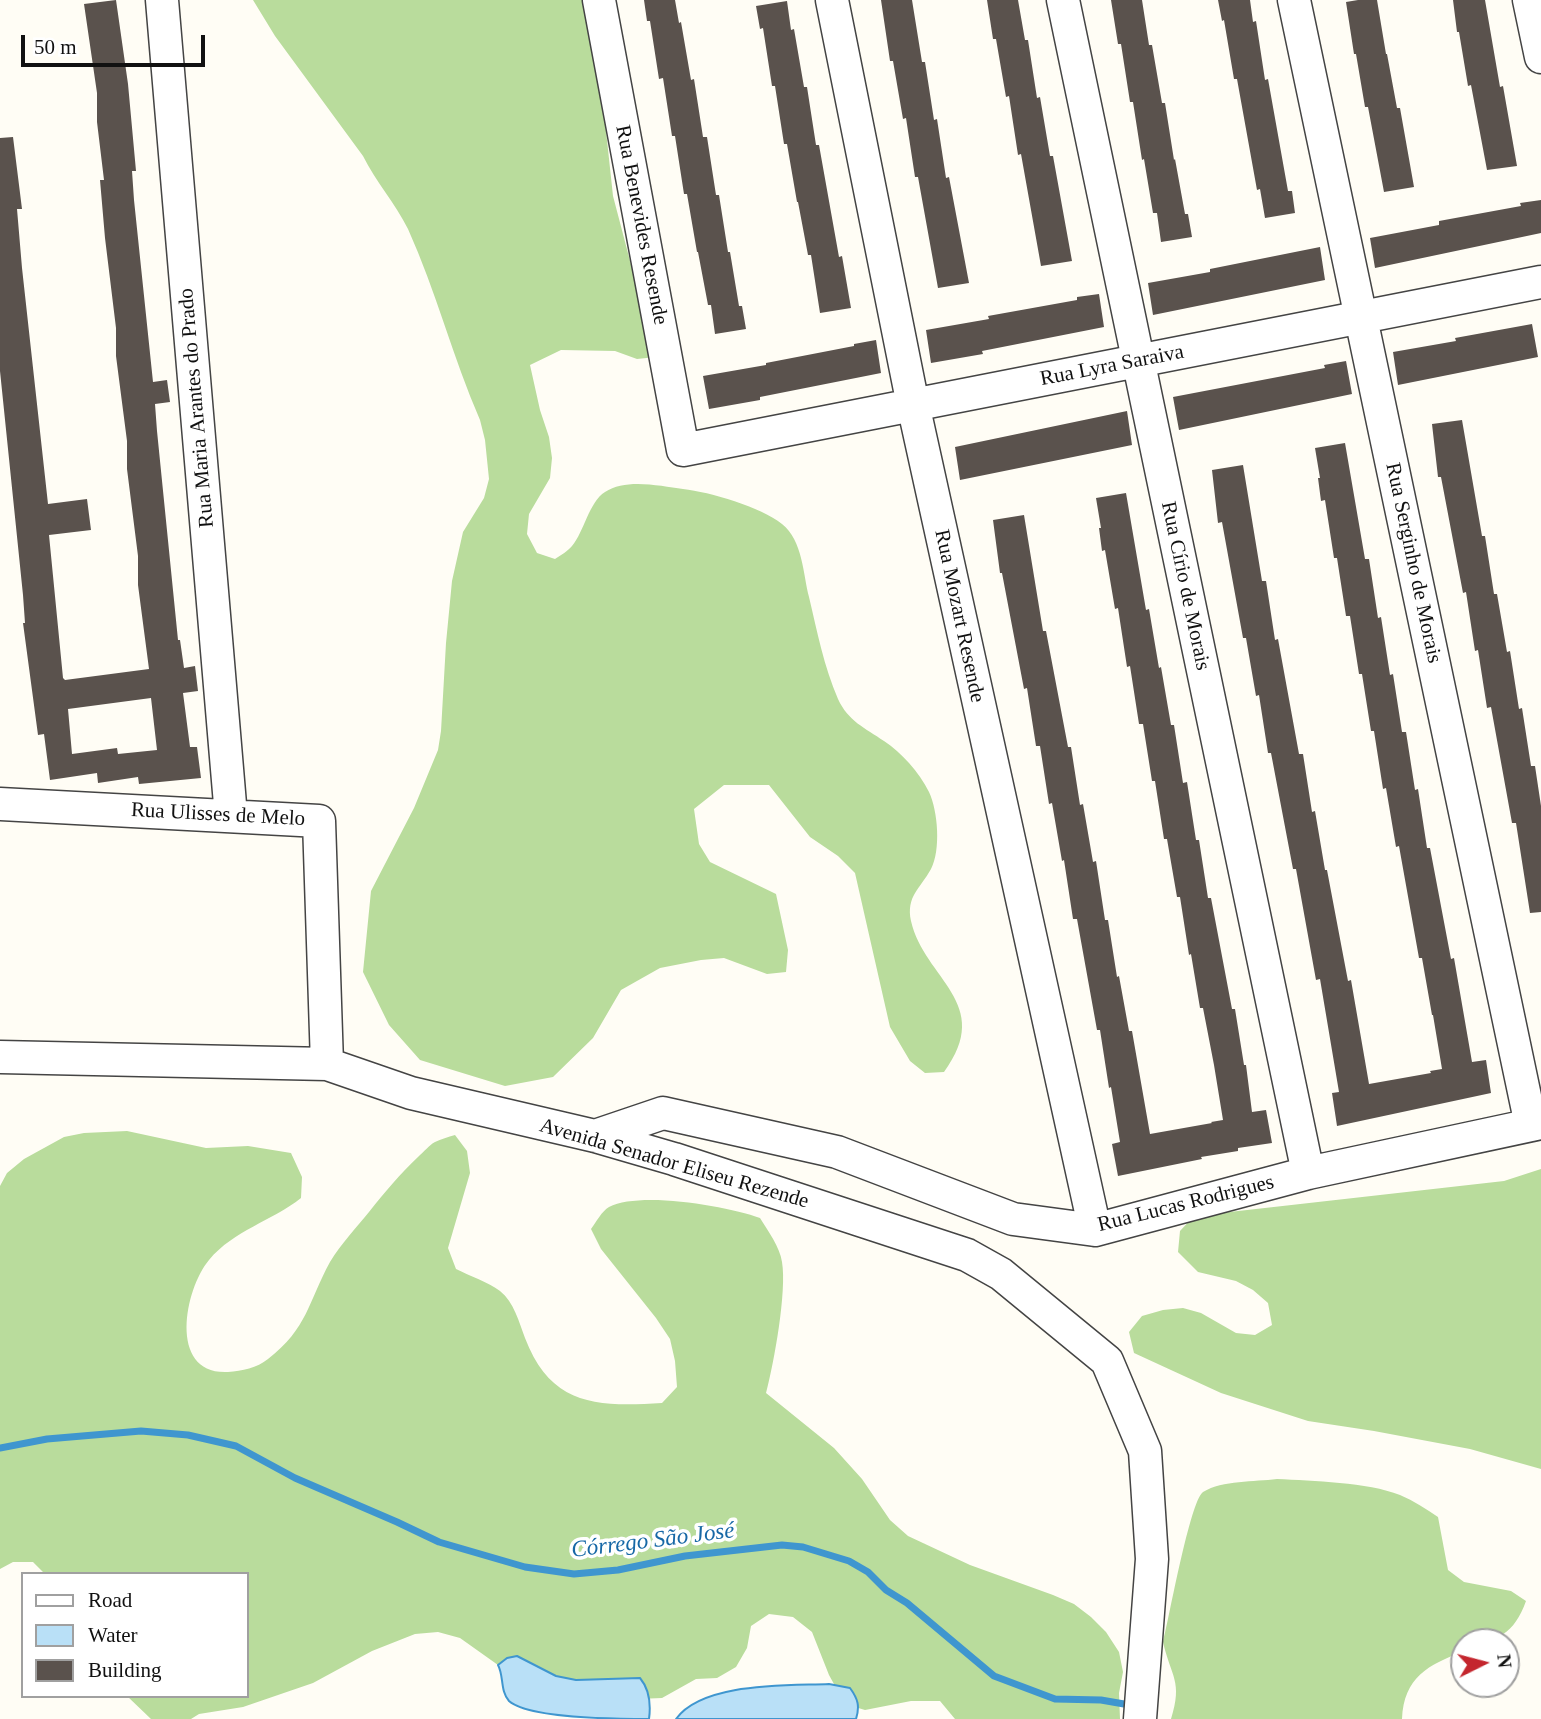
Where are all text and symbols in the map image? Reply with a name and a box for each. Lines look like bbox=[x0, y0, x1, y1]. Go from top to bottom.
scale bar bbox=[24, 21, 208, 65]
text: 50 m bbox=[34, 35, 77, 59]
street label: Rua Benevides Resende bbox=[609, 123, 673, 327]
street label: Rua Maria Arantes do Prado bbox=[174, 287, 220, 529]
street label: Rua Lyra Saraiva bbox=[1038, 340, 1186, 392]
street label: Rua Serginho de Morais bbox=[1379, 460, 1447, 666]
street label: Rua Círio de Morais bbox=[1155, 499, 1215, 673]
street label: Rua Mozart Resende bbox=[928, 527, 990, 705]
street label: Rua Ulisses de Melo bbox=[130, 798, 306, 832]
street label: Avenida Senador Eliseu Rezende bbox=[536, 1113, 812, 1215]
street label: Rua Lucas Rodrigues bbox=[1095, 1170, 1277, 1238]
water label: Córrego São José bbox=[570, 1517, 736, 1565]
legend bbox=[21, 1572, 248, 1698]
text: Road bbox=[88, 1588, 132, 1612]
text: Water bbox=[88, 1623, 138, 1647]
north arrow bbox=[1450, 1628, 1520, 1698]
text: N bbox=[1493, 1653, 1516, 1669]
text: Building bbox=[88, 1658, 162, 1682]

